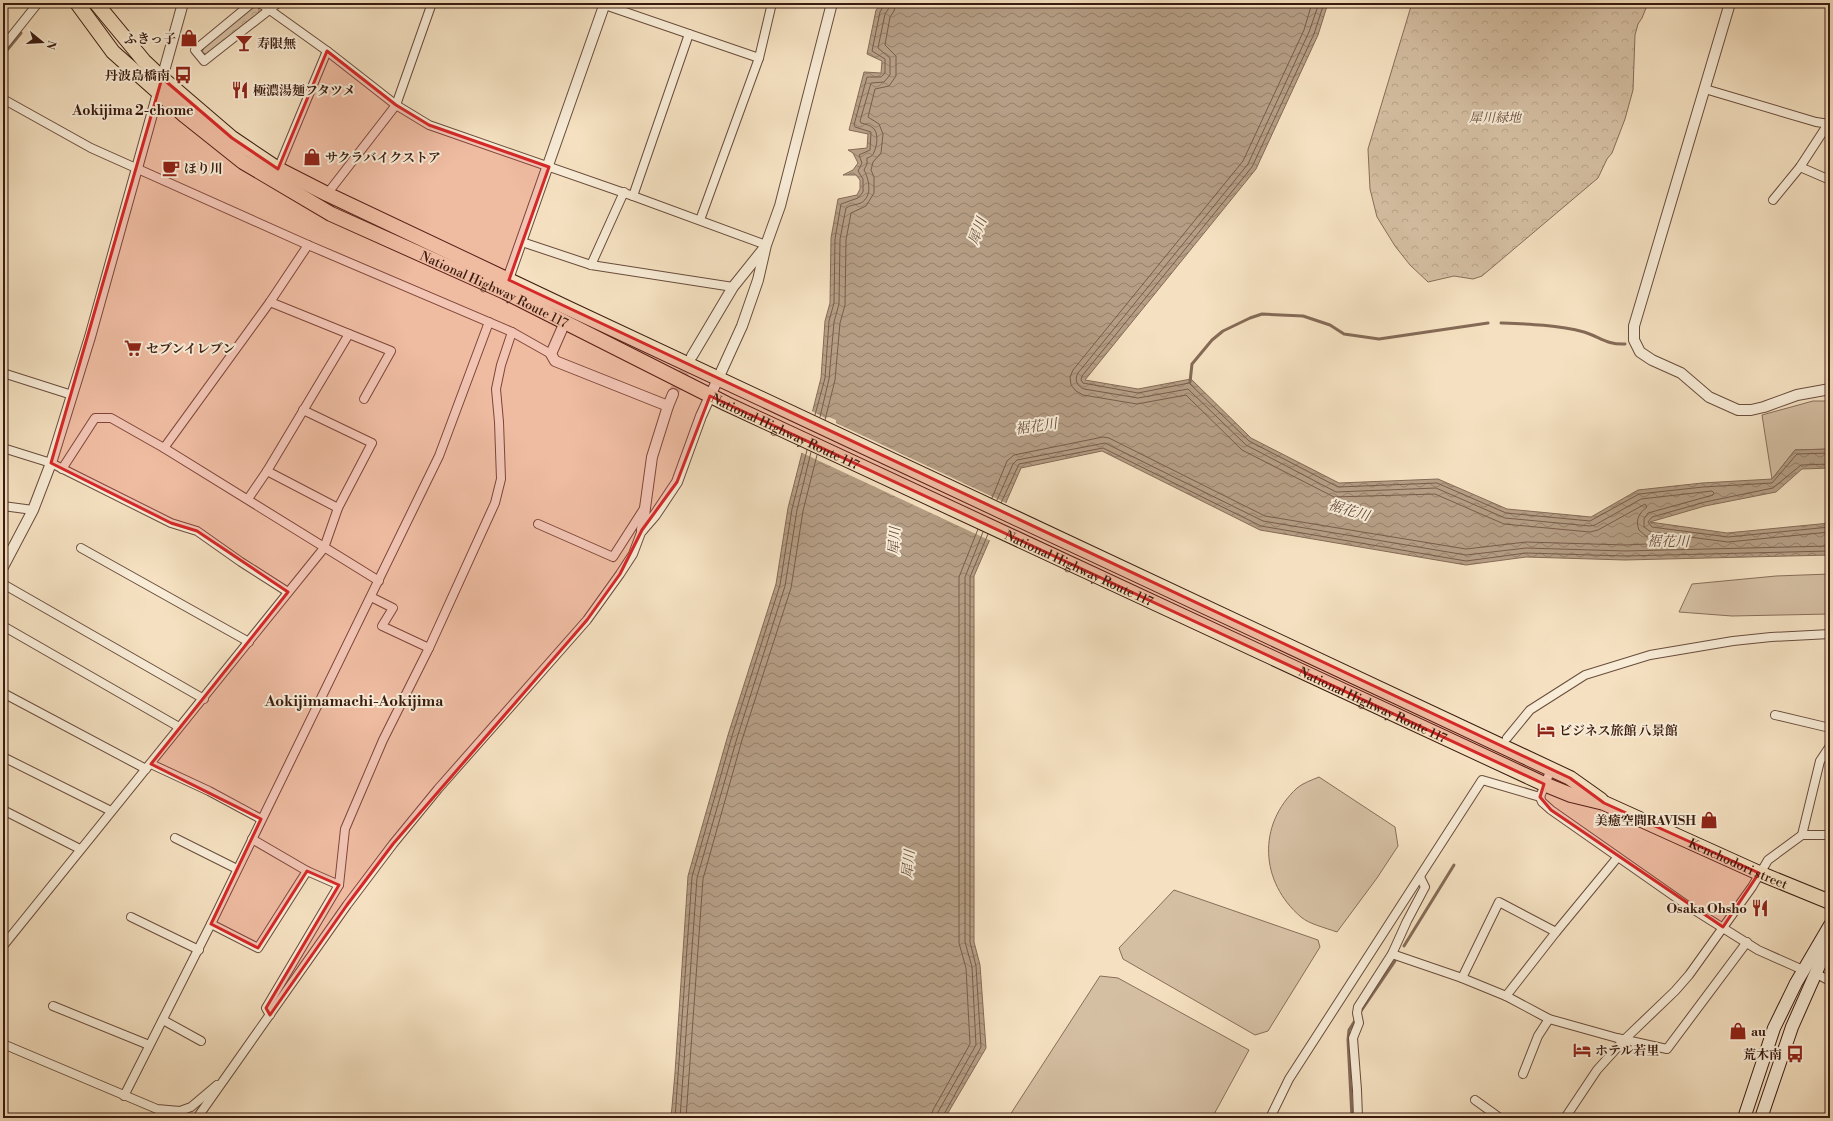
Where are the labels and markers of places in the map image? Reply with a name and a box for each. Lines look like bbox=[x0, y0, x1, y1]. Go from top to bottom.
shop icon: ふきっ子 bbox=[179, 28, 199, 48]
place label: ふきっ子 bbox=[124, 31, 176, 47]
bar icon: 寿限無 bbox=[234, 33, 254, 53]
place label: 寿限無 bbox=[257, 36, 296, 52]
bus stop icon: 丹波島橋南 bbox=[173, 65, 193, 85]
place label: 丹波島橋南 bbox=[105, 68, 170, 84]
restaurant icon: 極濃湯麺フタツメ bbox=[230, 80, 250, 100]
place label: 極濃湯麺フタツメ bbox=[253, 83, 355, 99]
shop icon: サクラバイクストア bbox=[302, 147, 322, 167]
place label: サクラバイクストア bbox=[325, 150, 441, 166]
cafe icon: ほり川 bbox=[161, 158, 181, 178]
place label: ほり川 bbox=[184, 161, 223, 177]
supermarket icon: セブンイレブン bbox=[123, 338, 143, 358]
place label: セブンイレブン bbox=[146, 341, 235, 357]
hotel icon: ビジネス旅館 八景館 bbox=[1536, 720, 1556, 740]
place label: ビジネス旅館 八景館 bbox=[1559, 723, 1678, 739]
shop icon: 美癒空間RAVISH bbox=[1699, 810, 1719, 830]
place label: 美癒空間RAVISH bbox=[1595, 813, 1696, 829]
restaurant icon: Osaka Ohsho bbox=[1750, 898, 1770, 918]
place label: Osaka Ohsho bbox=[1666, 901, 1747, 917]
shop icon: au bbox=[1728, 1021, 1748, 1041]
place label: au bbox=[1751, 1024, 1766, 1040]
hotel icon: ホテル若里 bbox=[1572, 1040, 1592, 1060]
place label: ホテル若里 bbox=[1595, 1043, 1659, 1059]
bus stop icon: 荒木南 bbox=[1785, 1044, 1805, 1064]
place label: 荒木南 bbox=[1743, 1047, 1782, 1063]

